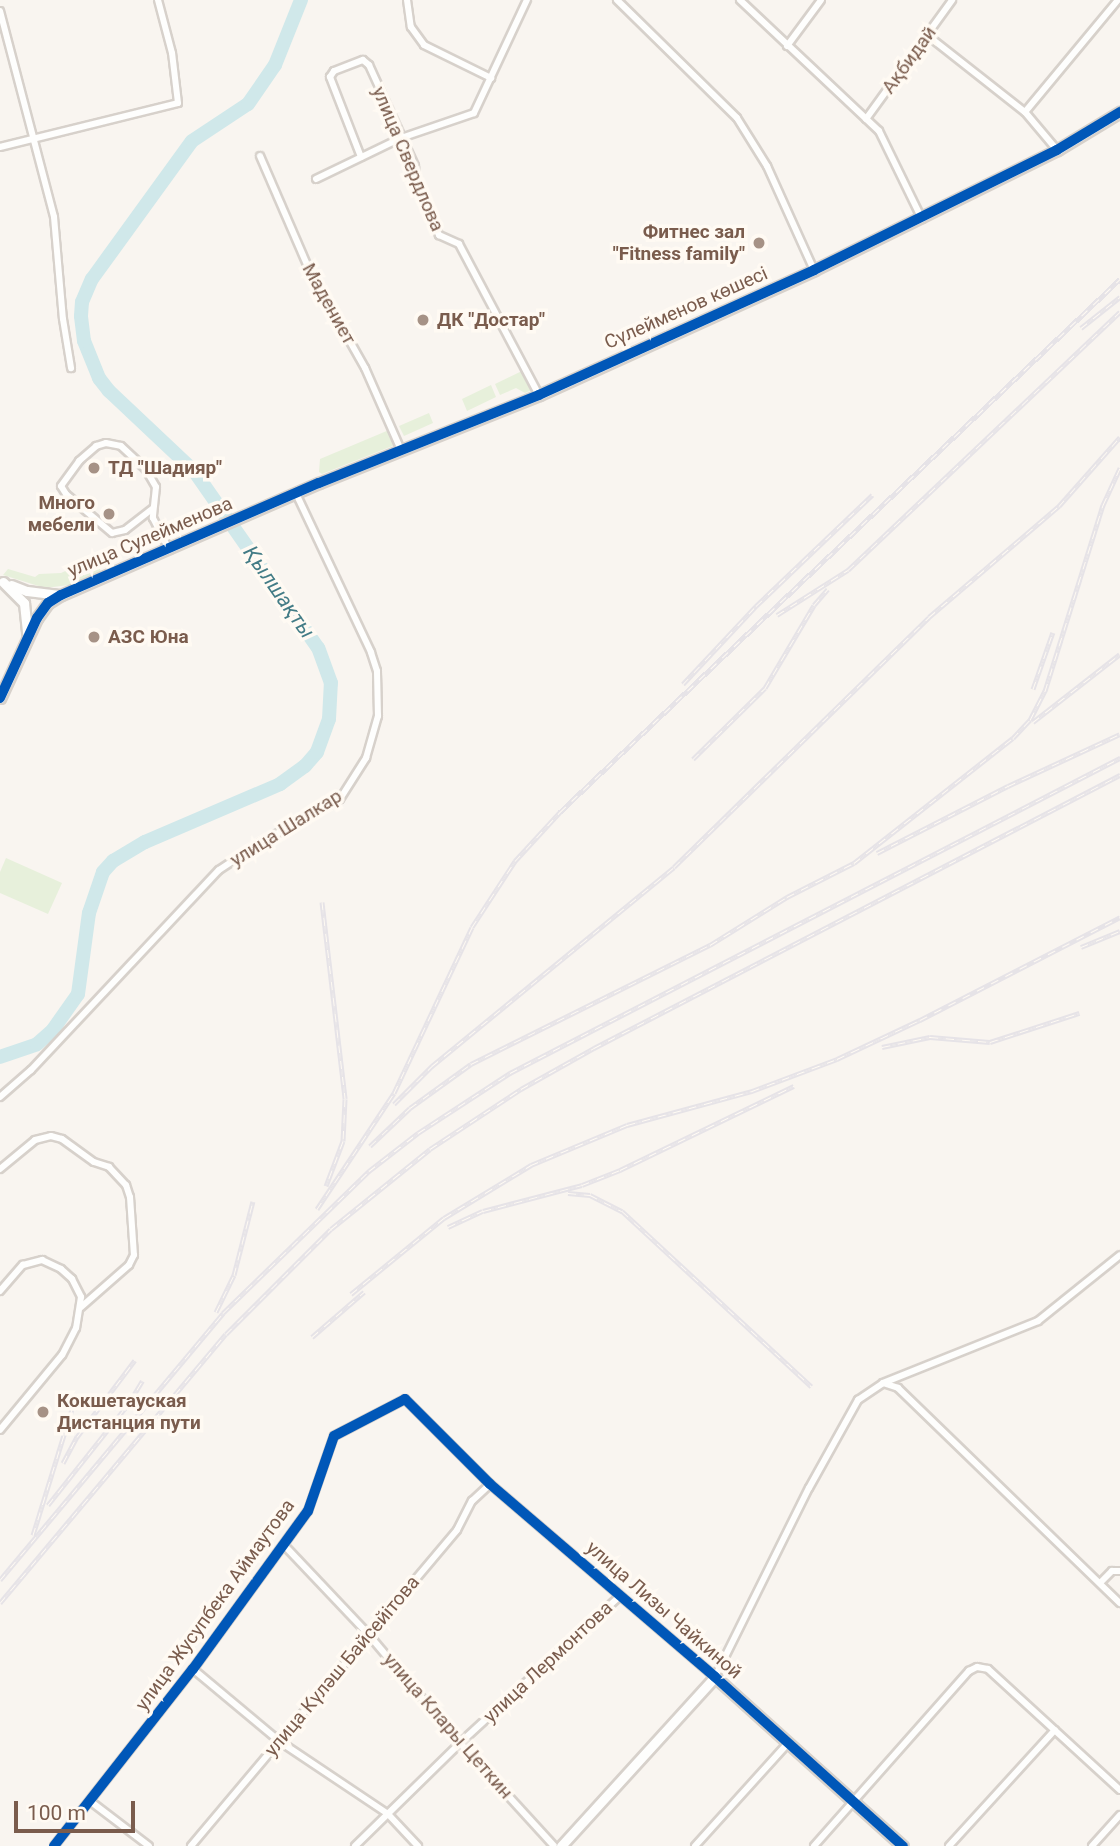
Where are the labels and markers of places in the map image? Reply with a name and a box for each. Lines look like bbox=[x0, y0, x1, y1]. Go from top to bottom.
place label: Фитнес зал "Fitness family" bbox=[613, 221, 745, 265]
marker: Фитнес зал "Fitness family" bbox=[751, 235, 767, 251]
place label: ДК "Достар" bbox=[437, 309, 545, 331]
marker: ДК "Достар" bbox=[415, 312, 431, 328]
place label: ТД "Шадияр" bbox=[108, 457, 222, 479]
marker: ТД "Шадияр" bbox=[86, 460, 102, 476]
place label: Много мебели bbox=[28, 492, 95, 536]
marker: Много мебели bbox=[101, 506, 117, 522]
place label: АЗС Юна bbox=[108, 626, 189, 648]
marker: АЗС Юна bbox=[86, 629, 102, 645]
place label: Кокшетауская Дистанция пути bbox=[57, 1390, 201, 1434]
marker: Кокшетауская Дистанция пути bbox=[35, 1404, 51, 1420]

